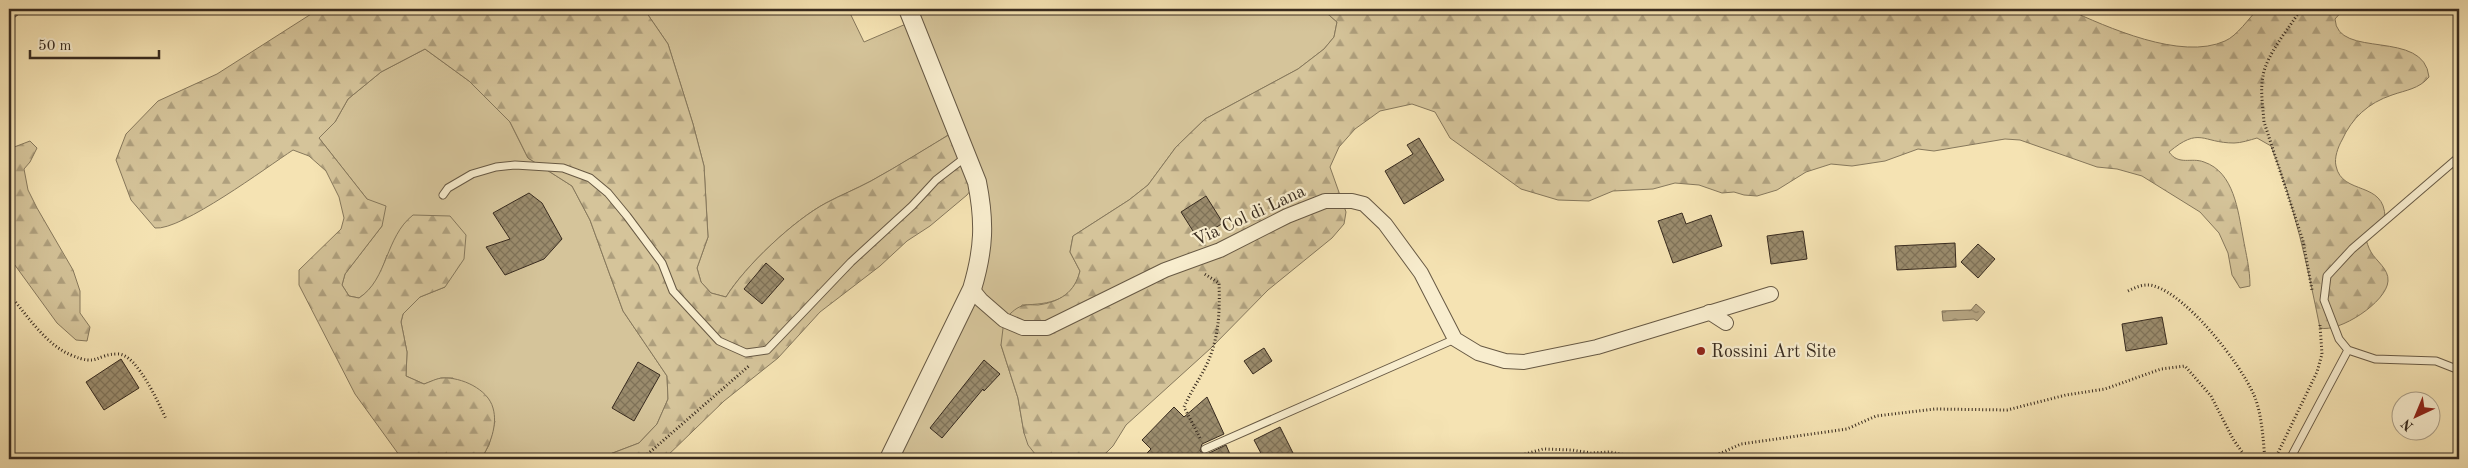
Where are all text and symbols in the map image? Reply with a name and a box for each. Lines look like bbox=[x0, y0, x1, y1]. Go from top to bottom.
scale bar bbox=[30, 28, 159, 60]
text: 50 m bbox=[38, 39, 72, 54]
street label: Via Col di Lana bbox=[1190, 182, 1308, 250]
place label: Rossini Art Site bbox=[1711, 343, 1836, 361]
marker: Rossini Art Site bbox=[1695, 345, 1707, 357]
north arrow bbox=[2390, 390, 2440, 440]
text: N bbox=[2399, 416, 2416, 433]

